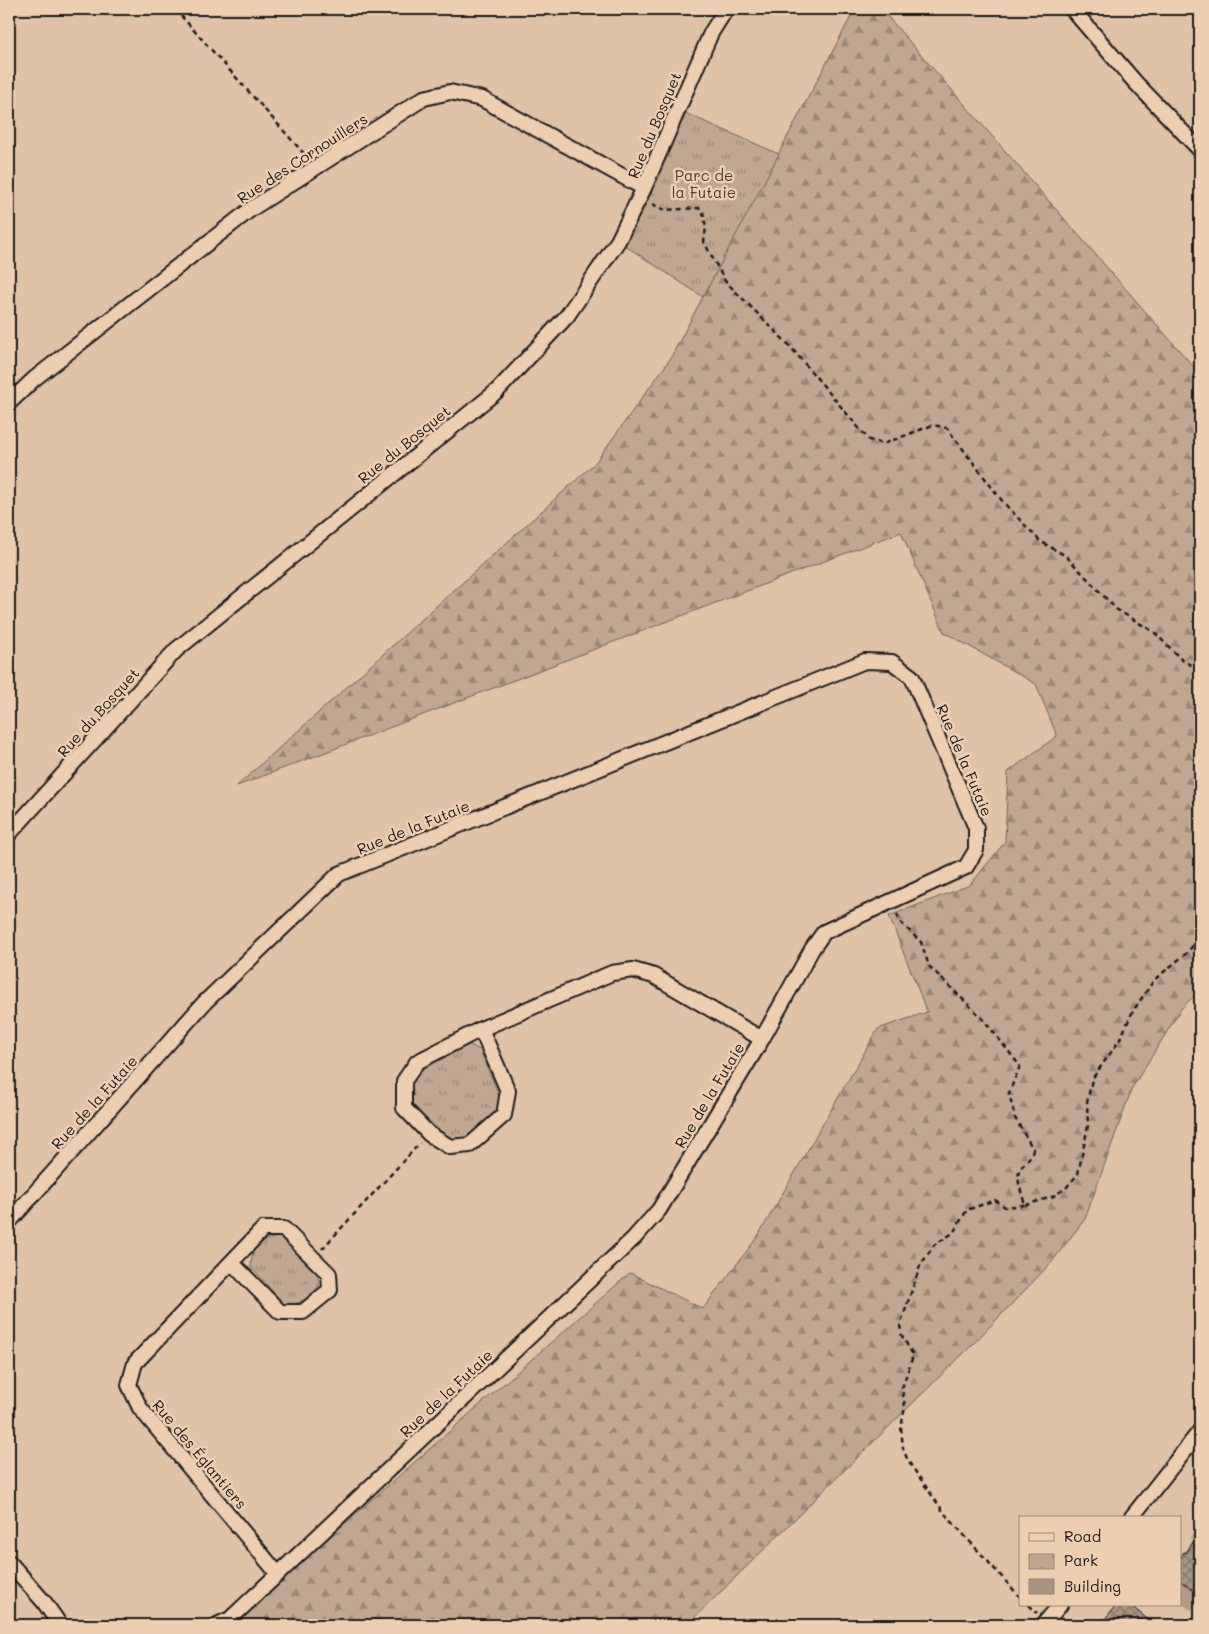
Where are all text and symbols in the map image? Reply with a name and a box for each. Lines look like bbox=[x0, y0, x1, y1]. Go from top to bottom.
street label: Rue du Bosquet bbox=[623, 69, 685, 181]
street label: Rue des Cornouillers bbox=[233, 108, 371, 208]
park label: Parc de la Futaie bbox=[672, 165, 736, 202]
street label: Rue du Bosquet bbox=[354, 400, 454, 488]
street label: Rue du Bosquet bbox=[53, 663, 143, 761]
street label: Rue de la Futaie bbox=[932, 701, 998, 819]
street label: Rue de la Futaie bbox=[354, 795, 472, 859]
street label: Rue de la Futaie bbox=[670, 1038, 748, 1152]
street label: Rue de la Futaie bbox=[46, 1051, 142, 1153]
street label: Rue de la Futaie bbox=[395, 1345, 497, 1441]
street label: Rue des Églantiers bbox=[148, 1395, 252, 1513]
legend bbox=[1019, 1516, 1182, 1606]
text: Road bbox=[1064, 1526, 1101, 1546]
text: Park bbox=[1064, 1550, 1098, 1570]
text: Building bbox=[1064, 1576, 1121, 1596]

